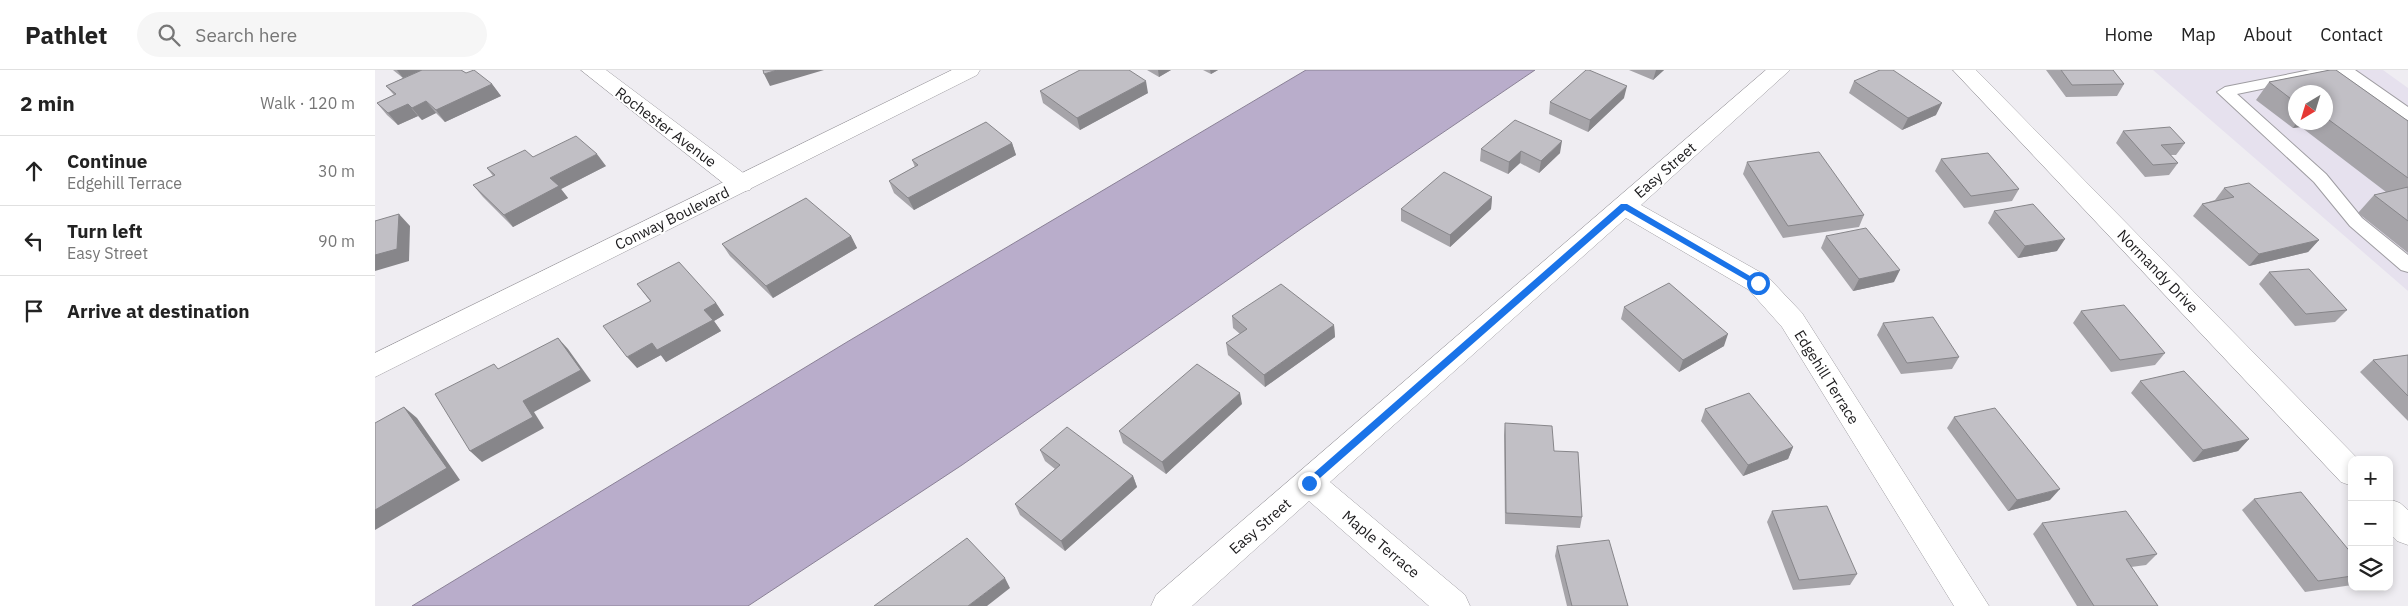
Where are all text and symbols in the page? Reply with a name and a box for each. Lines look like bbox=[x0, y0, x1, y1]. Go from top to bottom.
search box bbox=[137, 12, 487, 57]
text: Pathlet bbox=[25, 19, 107, 51]
icon: search bbox=[155, 21, 183, 49]
text: Search here bbox=[195, 23, 297, 47]
text: Home bbox=[2105, 23, 2153, 46]
text: Map bbox=[2181, 23, 2216, 46]
text: About bbox=[2244, 23, 2292, 46]
text: Contact bbox=[2320, 23, 2383, 46]
street label: Rochester Avenue bbox=[612, 83, 720, 171]
north arrow bbox=[2288, 85, 2333, 130]
text: 2 min bbox=[20, 89, 75, 117]
text: Walk · 120 m bbox=[260, 93, 355, 113]
street label: Easy Street bbox=[1630, 138, 1700, 202]
text: Continue bbox=[67, 149, 147, 173]
icon: ahead bbox=[20, 157, 48, 185]
text: 30 m bbox=[318, 161, 355, 181]
text: Edgehill Terrace bbox=[67, 173, 182, 193]
street label: Conway Boulevard bbox=[612, 182, 732, 254]
text: Turn left bbox=[67, 219, 143, 243]
street label: Normandy Drive bbox=[2113, 225, 2203, 317]
icon: left bbox=[20, 227, 48, 255]
text: 90 m bbox=[318, 231, 355, 251]
text: Easy Street bbox=[67, 243, 148, 263]
route start bbox=[1747, 272, 1770, 295]
icon: arrive bbox=[20, 297, 48, 325]
text: Arrive at destination bbox=[67, 299, 250, 323]
street label: Edgehill Terrace bbox=[1790, 326, 1864, 428]
map controls bbox=[2348, 456, 2393, 591]
button: + bbox=[2348, 456, 2393, 501]
route end bbox=[1298, 472, 1321, 495]
street label: Easy Street bbox=[1225, 494, 1295, 558]
button: − bbox=[2348, 501, 2393, 546]
street label: Maple Terrace bbox=[1338, 506, 1424, 582]
button: layers bbox=[2348, 546, 2393, 591]

